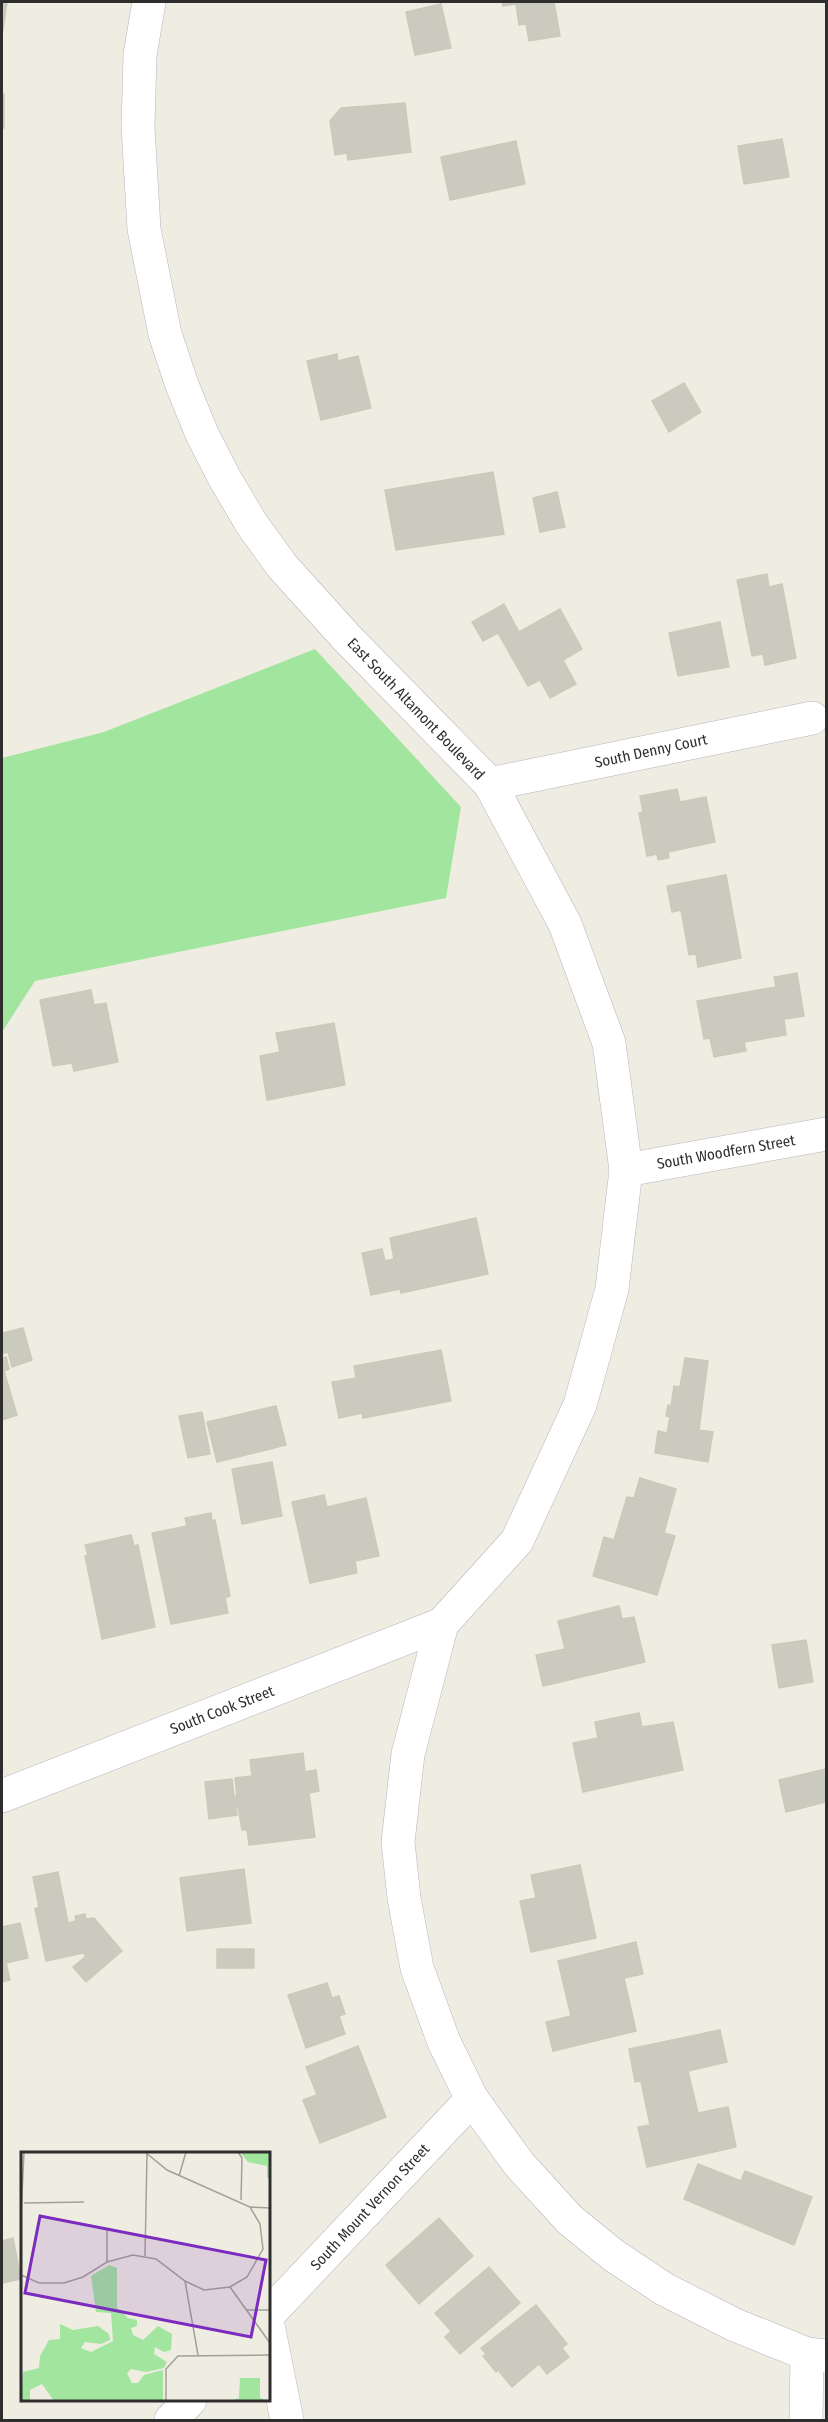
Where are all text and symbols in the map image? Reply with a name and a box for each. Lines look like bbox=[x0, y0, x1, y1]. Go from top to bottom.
street label: East South Altamont Boulevard bbox=[344, 634, 488, 784]
street label: South Denny Court bbox=[593, 730, 709, 772]
street label: South Woodfern Street bbox=[656, 1131, 796, 1173]
street label: South Cook Street bbox=[167, 1682, 277, 1738]
street label: South Mount Vernon Street bbox=[307, 2140, 433, 2274]
inset map bbox=[21, 2152, 270, 2401]

